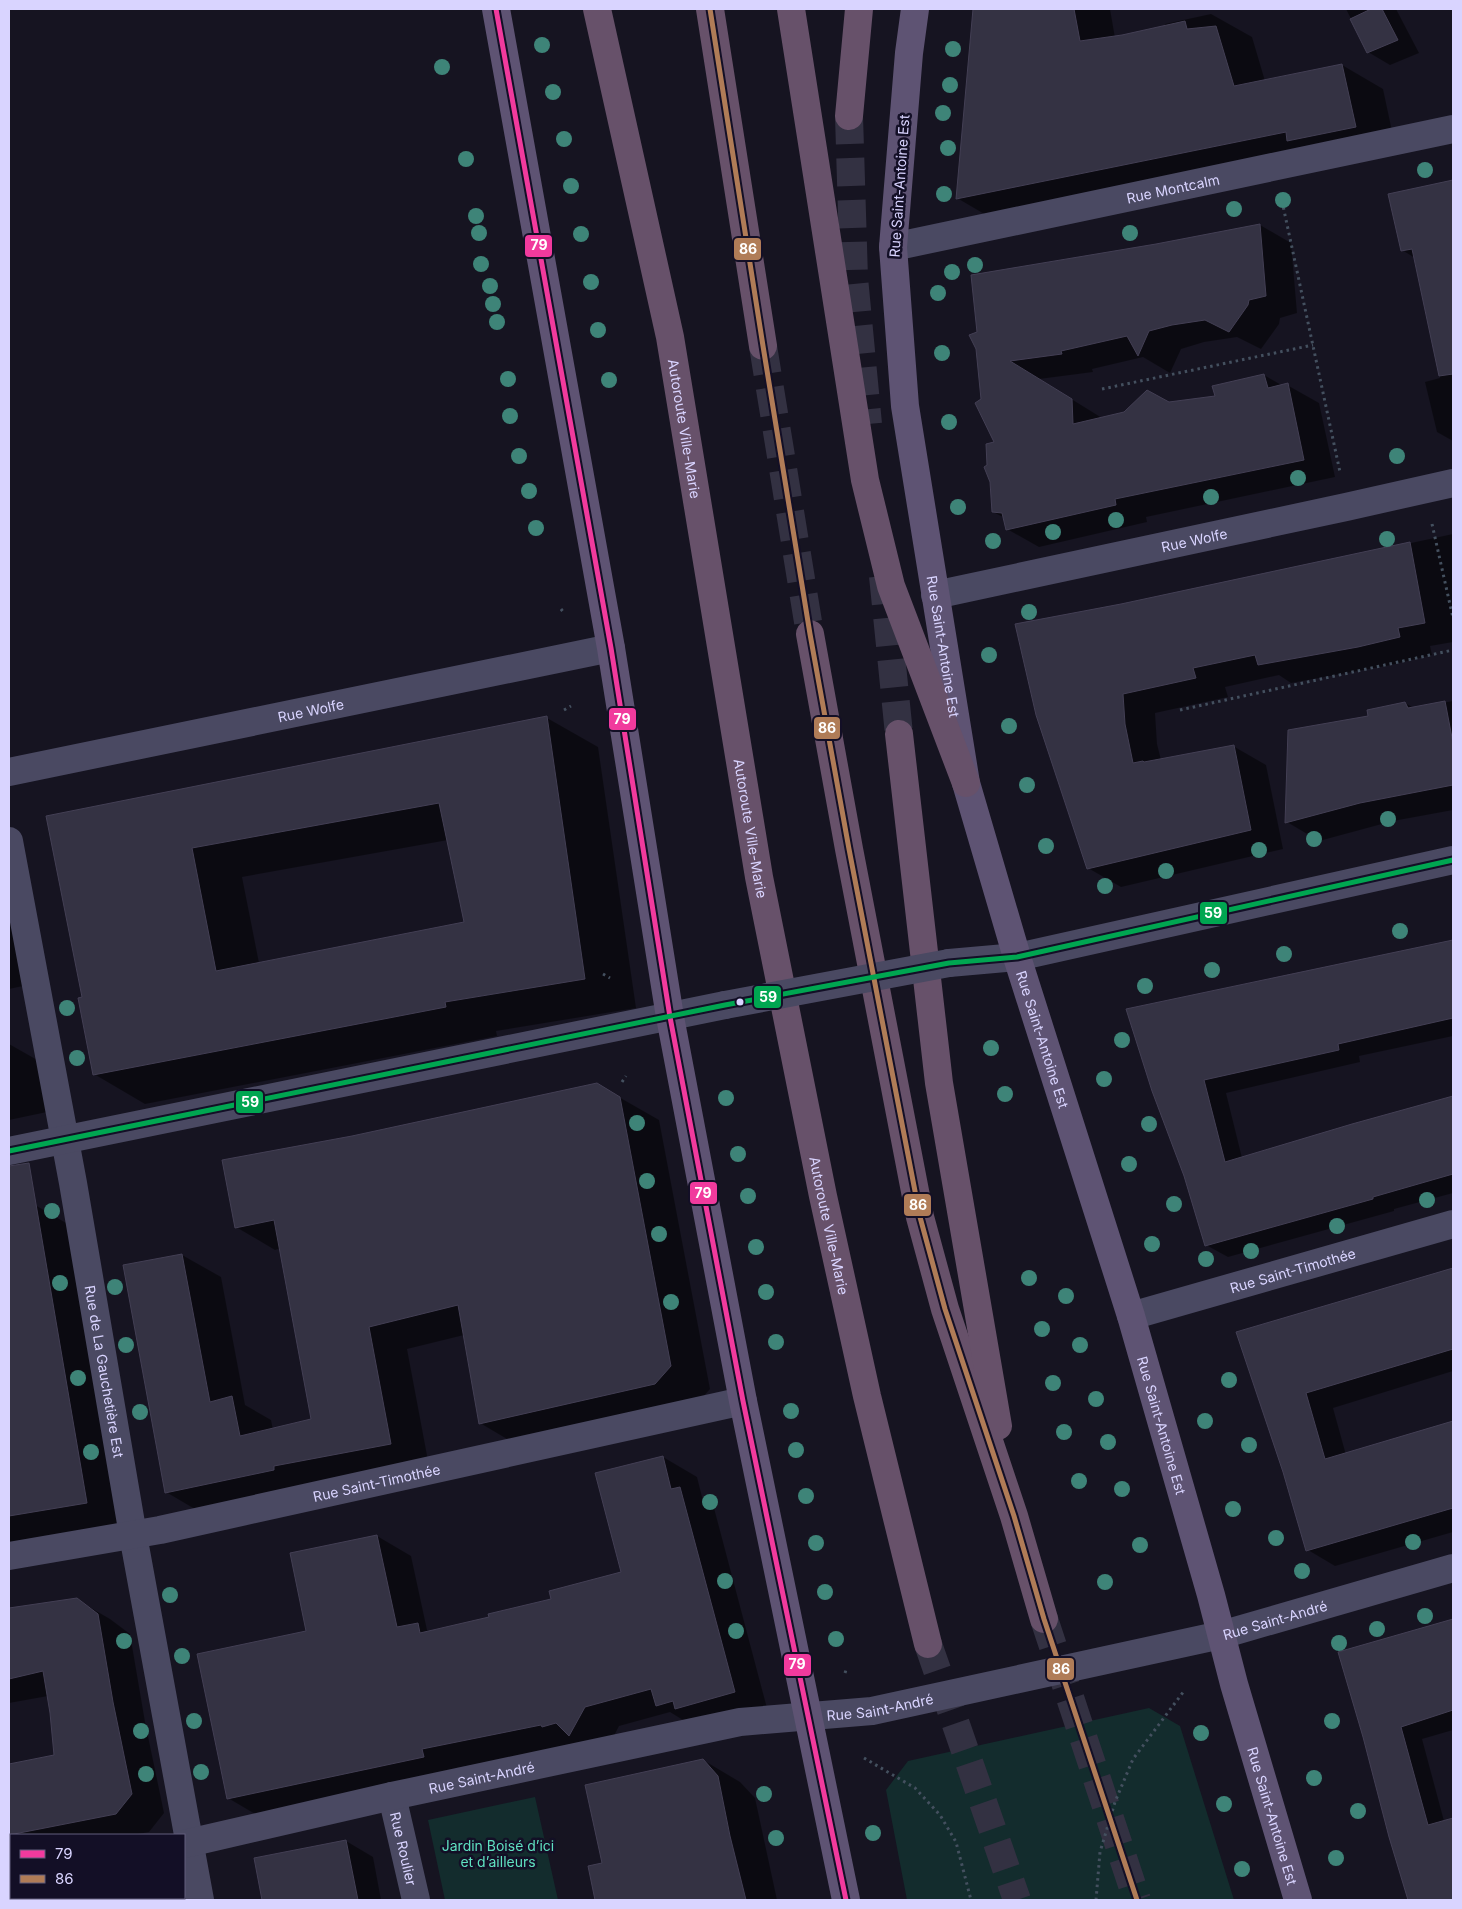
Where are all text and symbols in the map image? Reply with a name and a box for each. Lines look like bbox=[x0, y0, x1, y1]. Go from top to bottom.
street label: Rue Saint-Antoine Est bbox=[886, 114, 912, 258]
street label: Rue Montcalm bbox=[1125, 170, 1221, 206]
line badge: 79 bbox=[524, 234, 553, 258]
text: 79 bbox=[530, 236, 548, 253]
line badge: 86 bbox=[733, 237, 762, 261]
text: 86 bbox=[739, 240, 757, 257]
street label: Autoroute Ville-Marie bbox=[665, 358, 705, 500]
street label: Rue Wolfe bbox=[1159, 524, 1229, 555]
street label: Rue Saint-Antoine Est bbox=[924, 574, 964, 719]
street label: Rue Wolfe bbox=[276, 695, 345, 725]
line badge: 79 bbox=[608, 707, 637, 731]
text: 79 bbox=[613, 710, 631, 727]
line badge: 86 bbox=[813, 716, 841, 740]
text: 86 bbox=[818, 719, 836, 736]
street label: Autoroute Ville-Marie bbox=[731, 757, 772, 900]
line badge: 59 bbox=[1199, 901, 1228, 925]
text: 59 bbox=[1204, 904, 1222, 921]
street label: Rue Saint-Antoine Est bbox=[1013, 968, 1073, 1110]
line badge: 59 bbox=[753, 985, 782, 1009]
text: 59 bbox=[759, 988, 777, 1005]
unlabelled marker bbox=[735, 997, 745, 1007]
line badge: 59 bbox=[235, 1090, 264, 1114]
text: 59 bbox=[241, 1093, 259, 1110]
street label: Autoroute Ville-Marie bbox=[807, 1155, 853, 1296]
line badge: 79 bbox=[689, 1181, 718, 1205]
text: 79 bbox=[694, 1184, 712, 1201]
line badge: 86 bbox=[903, 1193, 932, 1217]
text: 86 bbox=[909, 1196, 927, 1213]
street label: Rue Saint-Timothée bbox=[1228, 1244, 1357, 1296]
street label: Rue de La Gauchetière Est bbox=[82, 1284, 128, 1459]
street label: Rue Saint-Antoine Est bbox=[1134, 1354, 1190, 1497]
street label: Rue Saint-Timothée bbox=[311, 1460, 442, 1504]
street label: Rue Saint-André bbox=[1221, 1596, 1329, 1643]
line badge: 79 bbox=[783, 1653, 812, 1677]
text: 79 bbox=[788, 1655, 806, 1672]
line badge: 86 bbox=[1046, 1657, 1075, 1681]
text: 86 bbox=[1052, 1660, 1070, 1677]
street label: Rue Saint-André bbox=[826, 1689, 935, 1723]
street label: Rue Saint-Antoine Est bbox=[1245, 1745, 1302, 1887]
street label: Rue Saint-André bbox=[427, 1757, 536, 1797]
street label: Rue Roulier bbox=[387, 1810, 421, 1887]
legend bbox=[10, 1834, 185, 1899]
park label: Jardin Boisé d’ici et d’ailleurs bbox=[442, 1837, 554, 1870]
text: 79 bbox=[55, 1844, 73, 1863]
text: 86 bbox=[55, 1869, 74, 1888]

